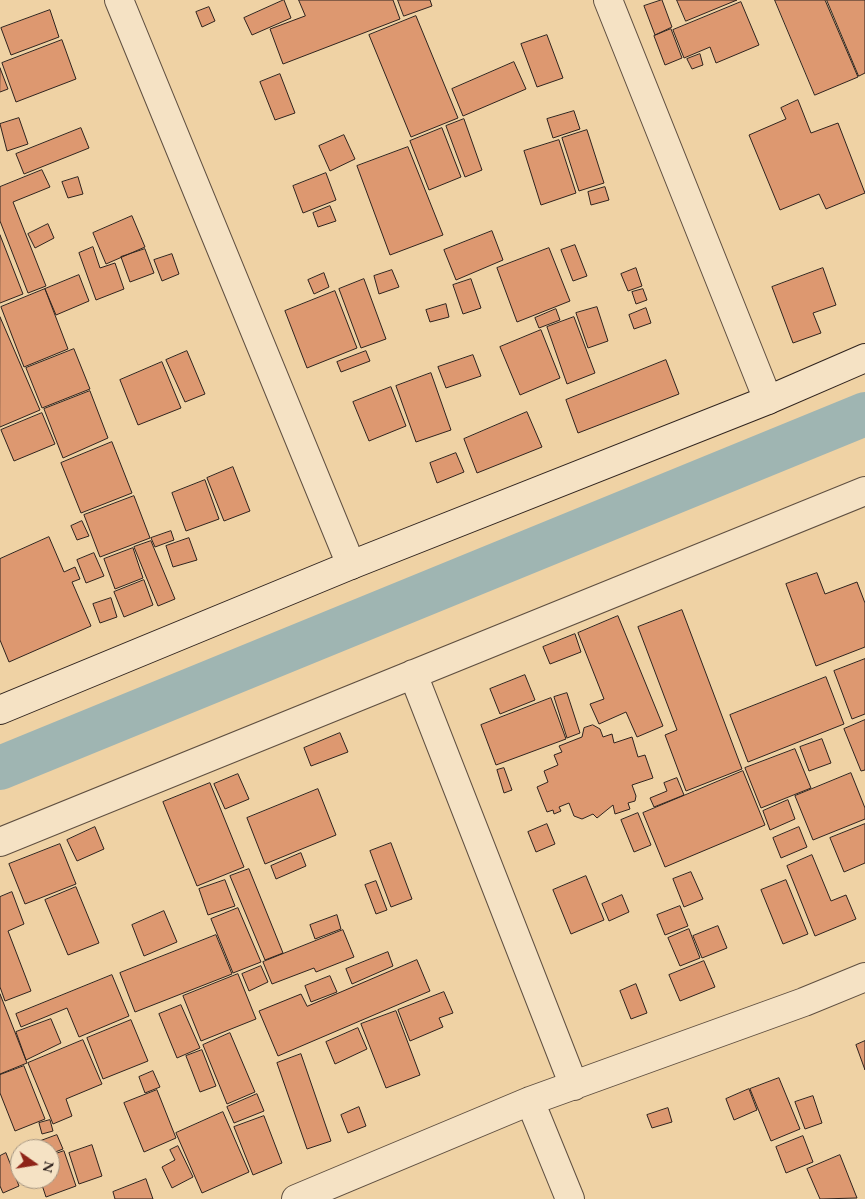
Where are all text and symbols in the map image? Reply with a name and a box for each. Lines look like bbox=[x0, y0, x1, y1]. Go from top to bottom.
north arrow bbox=[10, 1139, 60, 1189]
text: N bbox=[39, 1160, 59, 1175]

